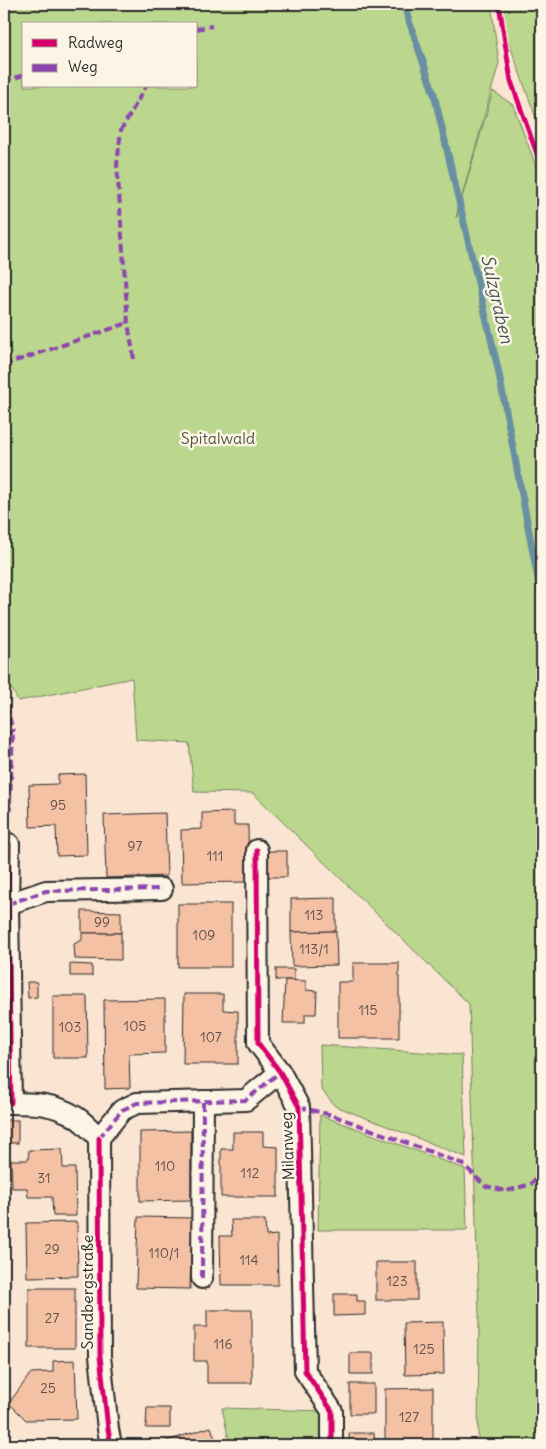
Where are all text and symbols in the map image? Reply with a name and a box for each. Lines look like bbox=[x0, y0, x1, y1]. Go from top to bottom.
legend bbox=[22, 22, 198, 88]
text: Radweg bbox=[68, 33, 123, 52]
text: Weg bbox=[68, 57, 98, 76]
water label: Sulzgraben bbox=[476, 252, 519, 346]
park label: Spitalwald bbox=[181, 428, 255, 448]
house number: 95 bbox=[50, 796, 66, 814]
house number: 97 bbox=[128, 837, 143, 855]
house number: 111 bbox=[207, 847, 223, 865]
house number: 113 bbox=[304, 906, 324, 924]
house number: 99 bbox=[94, 913, 110, 931]
house number: 109 bbox=[193, 926, 215, 944]
house number: 113/1 bbox=[299, 940, 329, 958]
house number: 115 bbox=[358, 1001, 378, 1019]
house number: 105 bbox=[124, 1017, 146, 1035]
house number: 103 bbox=[59, 1018, 81, 1036]
house number: 107 bbox=[200, 1028, 222, 1046]
street label: Milanweg bbox=[276, 1111, 298, 1181]
house number: 110 bbox=[155, 1157, 175, 1175]
house number: 112 bbox=[241, 1164, 260, 1182]
house number: 31 bbox=[37, 1169, 51, 1187]
street label: Sandbergstraße bbox=[77, 1235, 97, 1349]
house number: 29 bbox=[44, 1240, 60, 1258]
house number: 110/1 bbox=[149, 1244, 179, 1262]
house number: 114 bbox=[239, 1251, 259, 1269]
house number: 123 bbox=[386, 1272, 408, 1290]
house number: 27 bbox=[45, 1309, 59, 1327]
house number: 116 bbox=[213, 1335, 233, 1353]
house number: 125 bbox=[413, 1340, 435, 1358]
house number: 25 bbox=[40, 1379, 56, 1397]
house number: 127 bbox=[399, 1408, 419, 1426]

